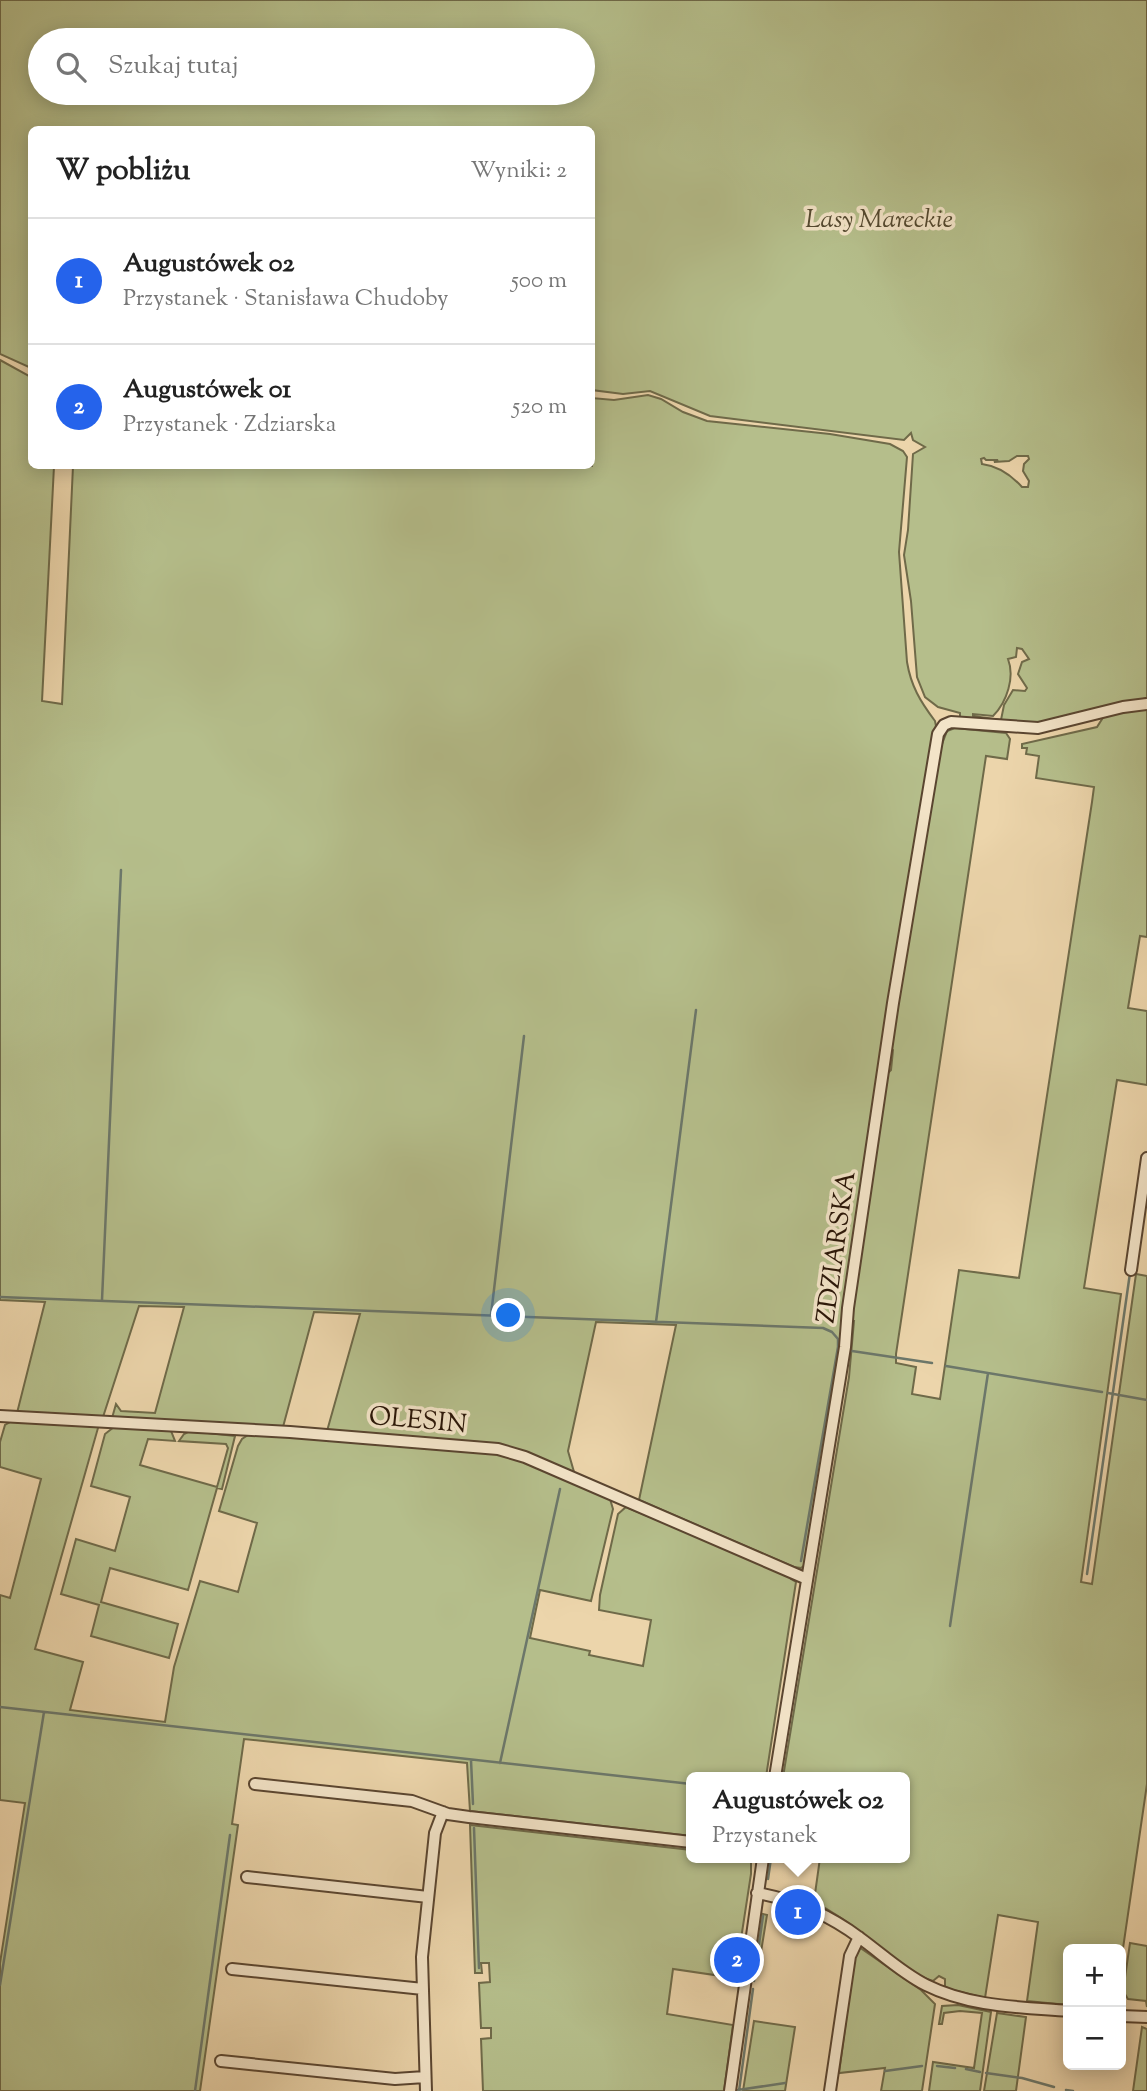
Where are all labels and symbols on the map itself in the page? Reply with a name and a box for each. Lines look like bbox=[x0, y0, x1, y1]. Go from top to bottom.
park label: Lasy Mareckie bbox=[805, 202, 953, 239]
street label: ZDZIARSKA bbox=[808, 1169, 866, 1326]
your location bbox=[491, 1298, 525, 1332]
street label: OLESIN bbox=[367, 1399, 468, 1444]
pin: 1 bbox=[775, 1886, 821, 1938]
pin: 2 bbox=[714, 1934, 760, 1986]

